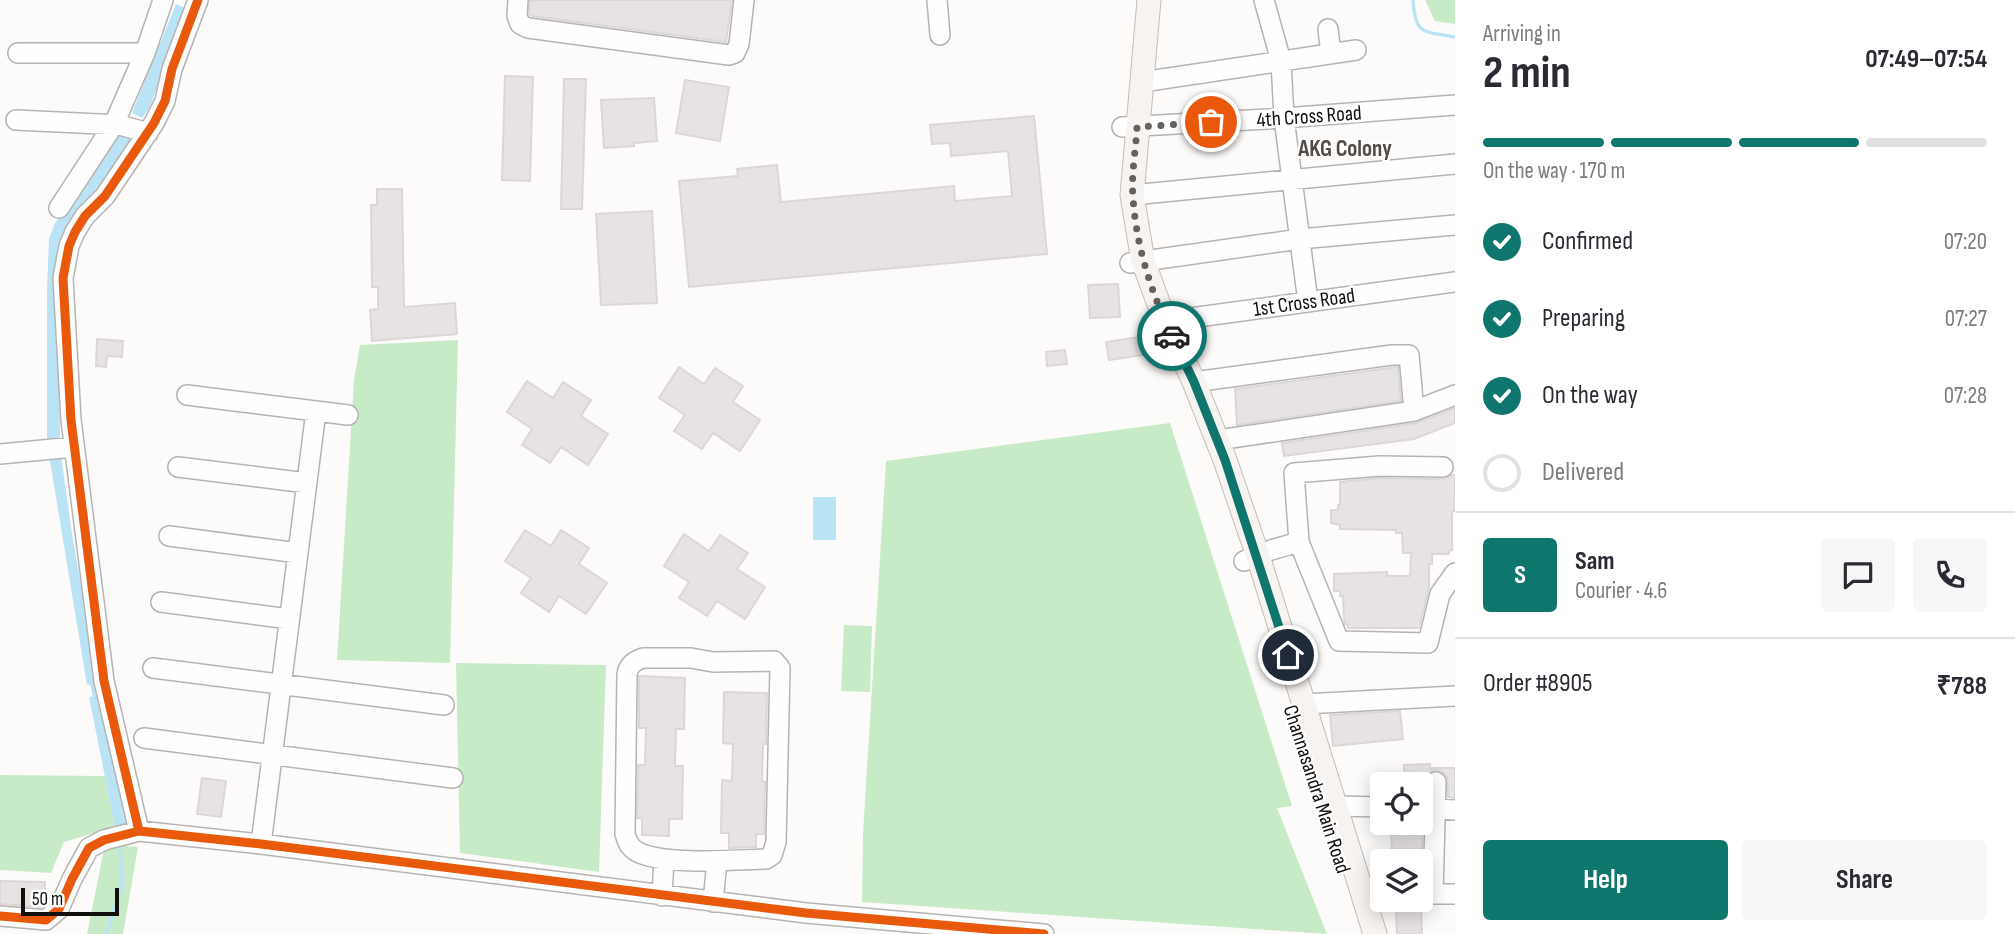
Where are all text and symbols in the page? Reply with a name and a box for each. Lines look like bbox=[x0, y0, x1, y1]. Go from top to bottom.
text: Arriving in bbox=[1483, 20, 1561, 48]
text: 07:49–07:54 bbox=[1865, 44, 1987, 75]
text: 2 min bbox=[1483, 46, 1571, 101]
pin bbox=[1181, 92, 1241, 152]
street label: 4th Cross Road bbox=[1256, 100, 1362, 133]
icon: bag bbox=[1192, 103, 1230, 141]
district label: AKG Colony bbox=[1297, 135, 1392, 163]
text: On the way · 170 m bbox=[1483, 157, 1625, 185]
icon: check bbox=[1483, 223, 1521, 261]
text: Confirmed bbox=[1542, 226, 1633, 257]
text: 07:20 bbox=[1944, 228, 1987, 256]
street label: 1st Cross Road bbox=[1252, 283, 1356, 322]
icon: check bbox=[1483, 300, 1521, 338]
courier bbox=[1137, 301, 1207, 371]
text: Preparing bbox=[1542, 303, 1625, 334]
text: 07:27 bbox=[1945, 305, 1987, 333]
icon: car bbox=[1153, 317, 1191, 355]
icon: check bbox=[1483, 377, 1521, 415]
text: On the way bbox=[1542, 380, 1638, 411]
text: 07:28 bbox=[1944, 382, 1987, 410]
text: Delivered bbox=[1542, 457, 1624, 488]
button: chat bbox=[1821, 538, 1895, 612]
button: phone bbox=[1913, 538, 1987, 612]
text: Sam bbox=[1575, 546, 1615, 577]
text: S bbox=[1514, 560, 1526, 591]
text: Courier · 4.6 bbox=[1575, 577, 1667, 605]
pin bbox=[1258, 625, 1318, 685]
icon: home bbox=[1269, 636, 1307, 674]
text: Order #8905 bbox=[1483, 668, 1593, 699]
text: ₹788 bbox=[1936, 671, 1987, 702]
street label: Channasandra Main Road bbox=[1278, 702, 1356, 876]
map controls bbox=[1370, 772, 1433, 912]
button: locate bbox=[1370, 772, 1433, 835]
button: Help bbox=[1483, 840, 1728, 920]
button: Share bbox=[1742, 840, 1987, 920]
button: layers bbox=[1370, 849, 1433, 912]
scale bar bbox=[21, 885, 119, 917]
text: 50 m bbox=[32, 888, 63, 911]

